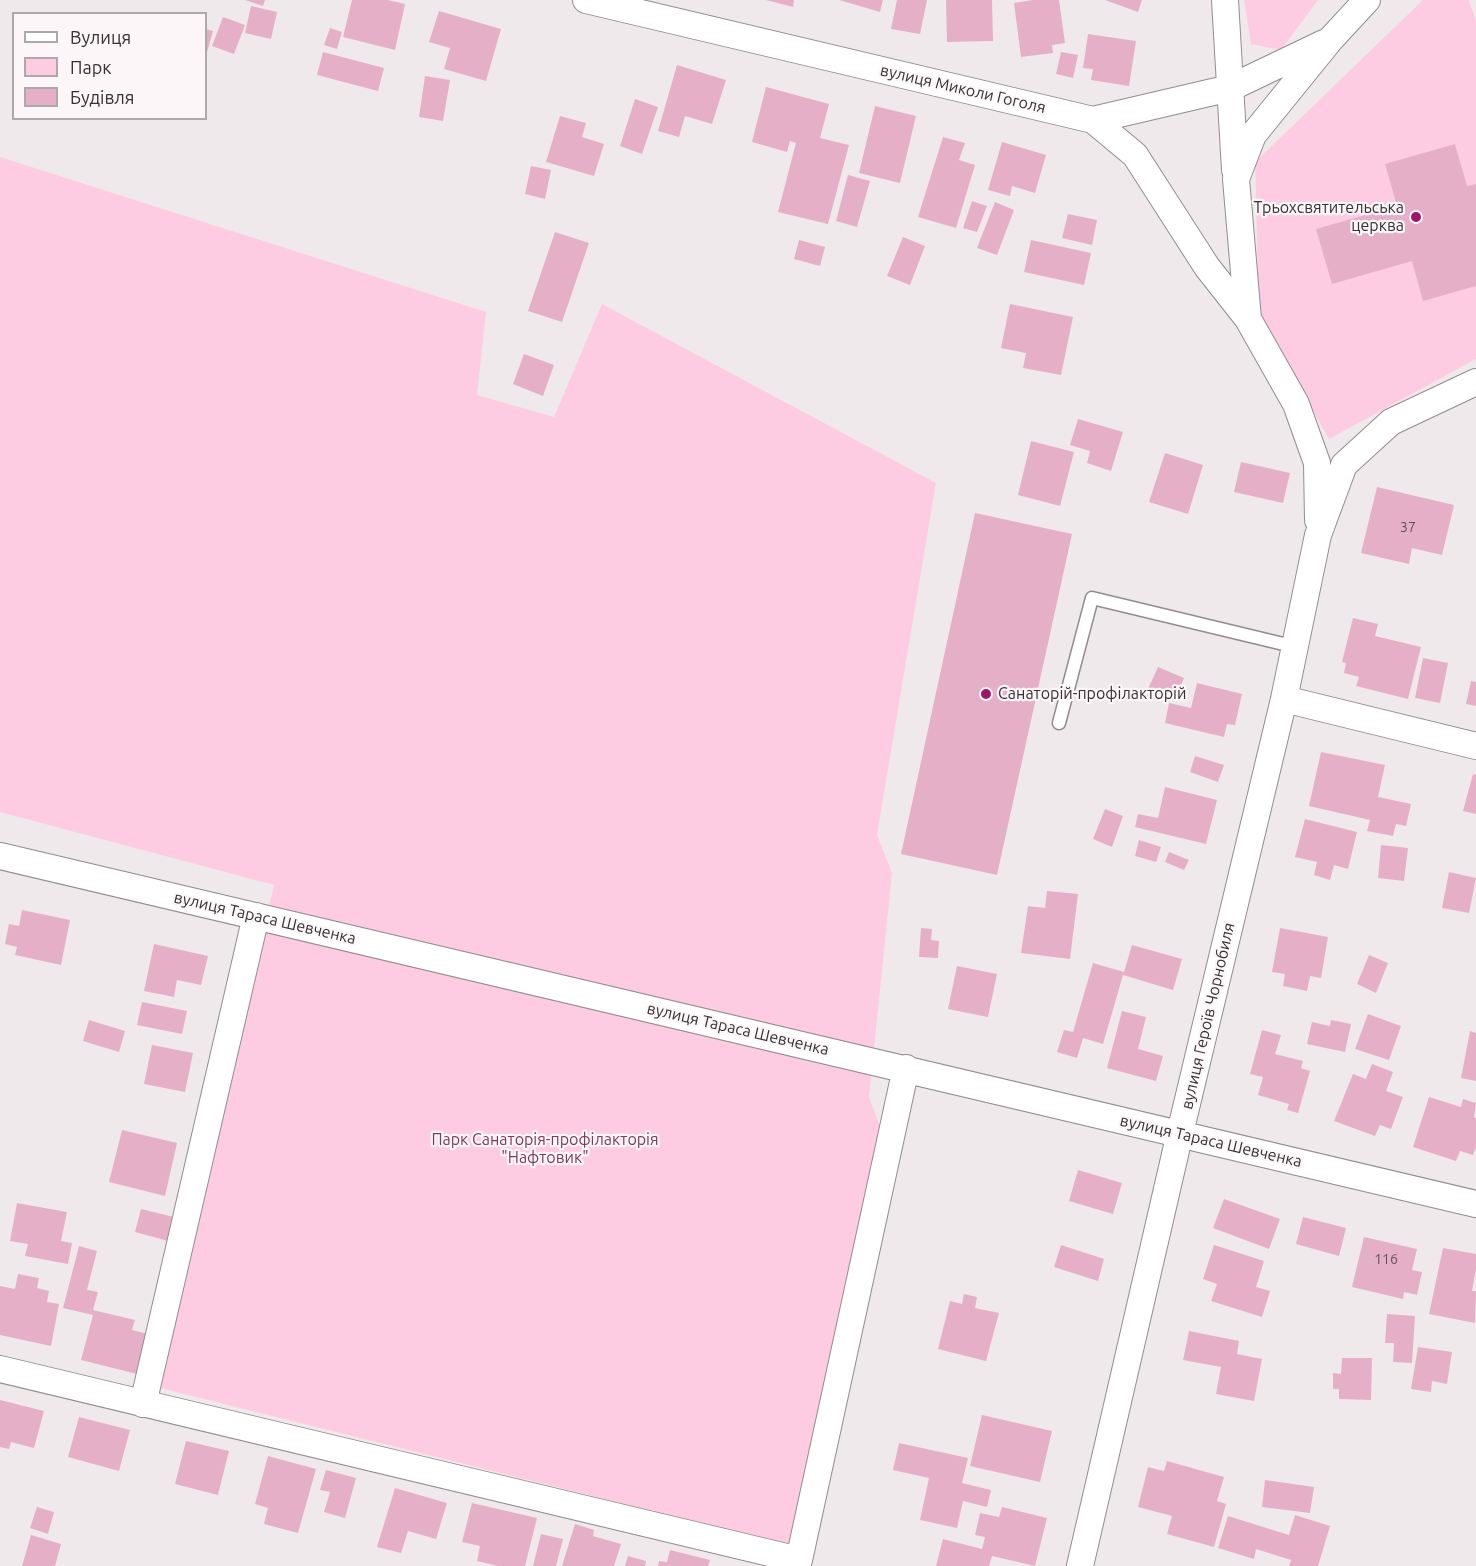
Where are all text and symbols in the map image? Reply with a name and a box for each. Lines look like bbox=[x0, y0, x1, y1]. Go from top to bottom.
legend bbox=[12, 12, 207, 120]
text: Вулиця bbox=[70, 27, 131, 47]
text: Парк bbox=[70, 57, 111, 77]
street label: вулиця Миколи Гоголя bbox=[878, 61, 1048, 117]
text: Будівля bbox=[70, 87, 135, 107]
place label: Трьохсвятительська церква bbox=[1254, 198, 1404, 236]
marker: Трьохсвятительська церква bbox=[1409, 210, 1423, 224]
house number: 37 bbox=[1400, 519, 1416, 535]
place label: Санаторій-профілакторій bbox=[998, 684, 1186, 704]
marker: Санаторій-профілакторій bbox=[979, 687, 993, 701]
street label: вулиця Тараса Шевченка bbox=[172, 888, 358, 948]
street label: вулиця Героїв Чорнобиля bbox=[1177, 921, 1239, 1111]
street label: вулиця Тараса Шевченка bbox=[645, 999, 831, 1059]
street label: вулиця Тараса Шевченка bbox=[1118, 1111, 1304, 1171]
park label: Парк Санаторія-профілакторія "Нафтовик" bbox=[431, 1130, 659, 1168]
house number: 116 bbox=[1374, 1251, 1398, 1267]

